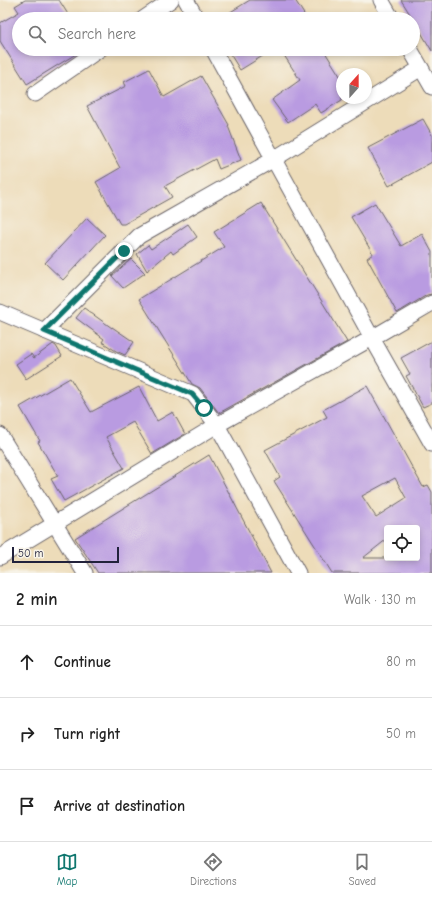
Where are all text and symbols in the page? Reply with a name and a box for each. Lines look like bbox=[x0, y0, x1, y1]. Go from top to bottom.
search box bbox=[12, 12, 420, 56]
icon: search bbox=[26, 23, 48, 45]
text: Search here bbox=[58, 25, 136, 43]
north arrow bbox=[336, 68, 372, 104]
route end bbox=[115, 242, 133, 260]
route start bbox=[195, 399, 213, 417]
map controls bbox=[384, 525, 420, 561]
button: locate bbox=[384, 525, 420, 561]
scale bar bbox=[12, 545, 119, 564]
text: 50 m bbox=[18, 547, 43, 560]
text: 2 min bbox=[16, 590, 57, 609]
text: Walk · 130 m bbox=[344, 592, 416, 607]
icon: ahead bbox=[16, 651, 38, 673]
text: Continue bbox=[54, 653, 111, 671]
text: 80 m bbox=[386, 654, 416, 669]
icon: right bbox=[16, 723, 38, 745]
text: Turn right bbox=[54, 725, 120, 743]
text: 50 m bbox=[386, 726, 416, 741]
icon: arrive bbox=[16, 795, 38, 817]
text: Arrive at destination bbox=[54, 797, 185, 815]
tab: Map bbox=[56, 851, 78, 888]
tab: Directions bbox=[190, 851, 237, 888]
tab: Saved bbox=[349, 851, 376, 888]

